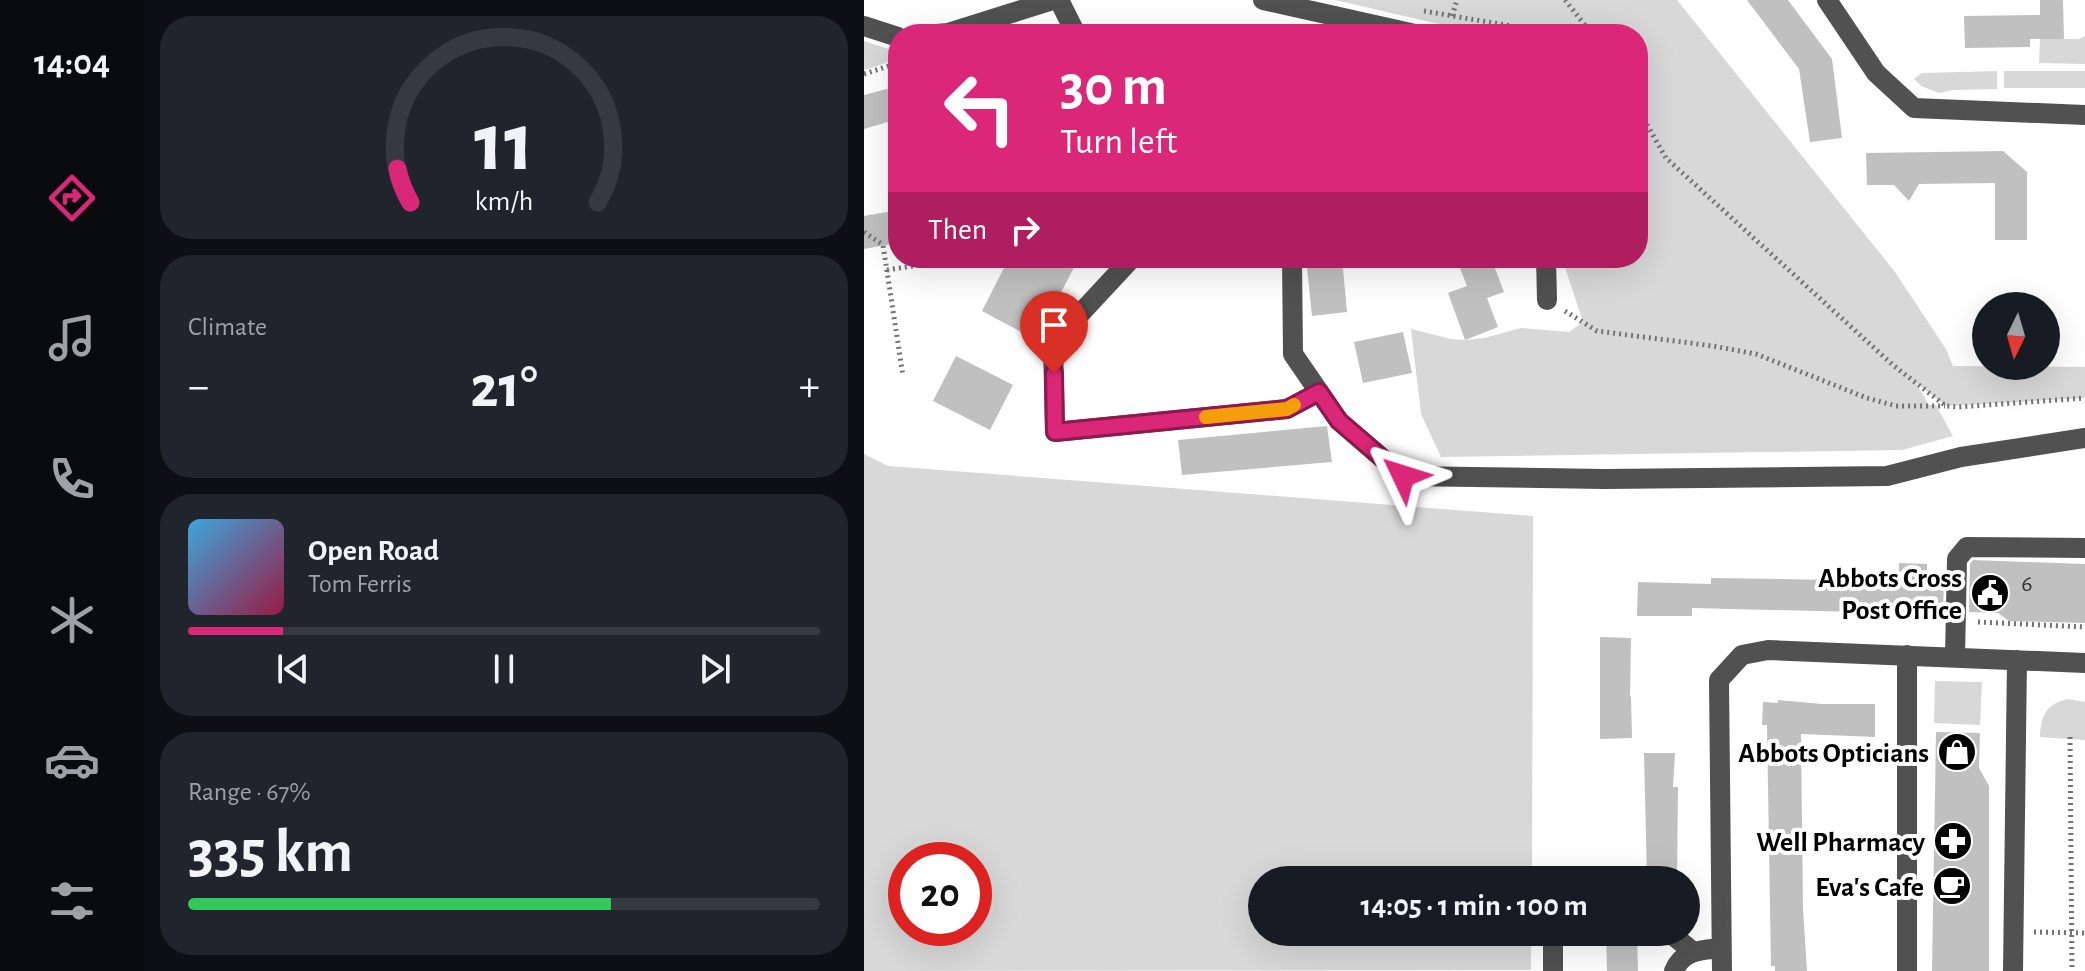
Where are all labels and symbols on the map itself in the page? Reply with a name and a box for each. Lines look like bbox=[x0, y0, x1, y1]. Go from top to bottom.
pin bbox=[1020, 291, 1088, 373]
north arrow bbox=[1972, 292, 2060, 380]
position arrow bbox=[1361, 434, 1445, 518]
place label: Abbots Cross Post Office bbox=[1818, 565, 1962, 625]
public building icon: Abbots Cross Post Office bbox=[1969, 572, 2011, 614]
house number: 6 bbox=[2021, 572, 2033, 596]
shop icon: Abbots Opticians bbox=[1936, 731, 1978, 773]
place label: Abbots Opticians bbox=[1738, 740, 1929, 768]
pharmacy icon: Well Pharmacy bbox=[1932, 820, 1974, 862]
place label: Well Pharmacy bbox=[1756, 829, 1925, 857]
speed limit sign: 20 bbox=[888, 842, 992, 946]
cafe icon: Eva's Cafe bbox=[1931, 865, 1973, 907]
place label: Eva's Cafe bbox=[1815, 874, 1924, 902]

